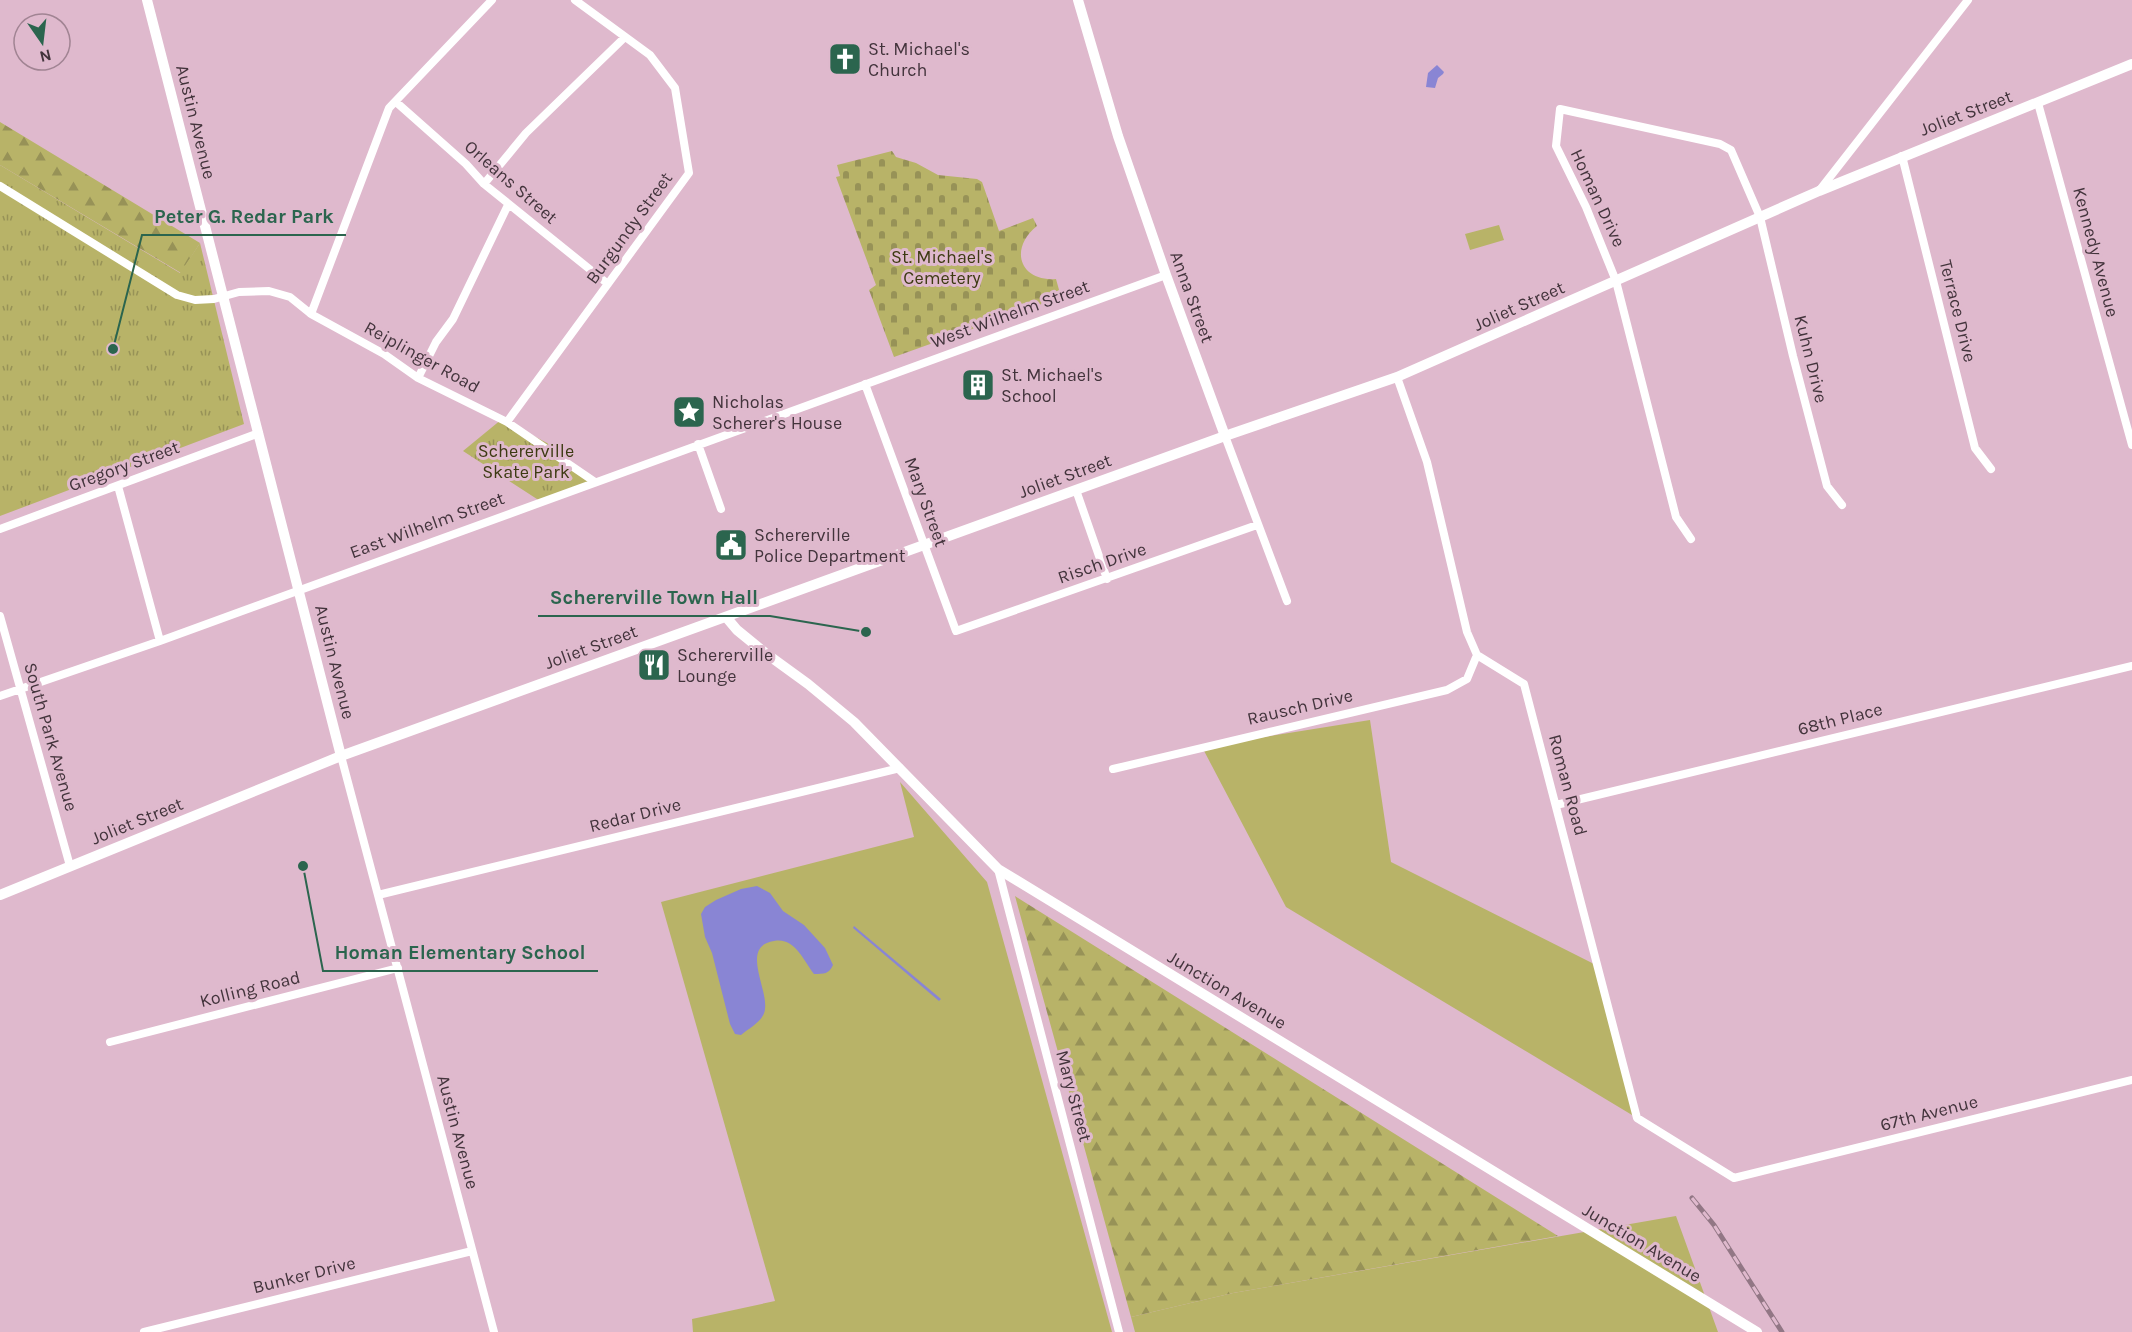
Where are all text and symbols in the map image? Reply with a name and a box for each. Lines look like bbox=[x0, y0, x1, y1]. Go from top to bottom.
north arrow bbox=[12, 12, 72, 72]
place label: St. Michael's Church bbox=[868, 38, 970, 81]
church icon: St. Michael's Church bbox=[827, 41, 863, 77]
text: N bbox=[38, 45, 53, 67]
street label: Austin Avenue bbox=[171, 62, 221, 182]
street label: Joliet Street bbox=[1917, 85, 2016, 141]
street label: Orleans Street bbox=[460, 136, 562, 229]
street label: Homan Drive bbox=[1566, 145, 1630, 251]
street label: Burgundy Street bbox=[581, 168, 677, 288]
street label: Kennedy Avenue bbox=[2068, 185, 2124, 319]
callout: Peter G. Redar Park bbox=[142, 197, 346, 235]
text: Peter G. Redar Park bbox=[154, 205, 334, 228]
park label: St. Michael's Cemetery bbox=[891, 246, 993, 289]
street label: Anna Street bbox=[1165, 248, 1219, 346]
street label: Terrace Drive bbox=[1935, 258, 1981, 364]
street label: West Wilhelm Street bbox=[928, 275, 1093, 353]
street label: Joliet Street bbox=[1470, 276, 1568, 336]
street label: Kuhn Drive bbox=[1789, 313, 1833, 405]
street label: Reiplinger Road bbox=[360, 316, 484, 398]
place label: St. Michael's School bbox=[1001, 364, 1103, 407]
building icon: St. Michael's School bbox=[960, 367, 996, 403]
place label: Nicholas Scherer's House bbox=[712, 391, 842, 434]
place icon: Nicholas Scherer's House bbox=[671, 394, 707, 430]
street label: Gregory Street bbox=[66, 436, 182, 496]
park label: Schererville Skate Park bbox=[478, 440, 574, 483]
street label: Joliet Street bbox=[1016, 449, 1115, 503]
street label: Mary Street bbox=[900, 454, 952, 550]
street label: East Wilhelm Street bbox=[347, 487, 507, 563]
place label: Schererville Police Department bbox=[754, 524, 906, 567]
public building icon: Schererville Police Department bbox=[713, 527, 749, 563]
street label: Risch Drive bbox=[1055, 538, 1149, 588]
callout: Schererville Town Hall bbox=[538, 578, 770, 616]
text: Schererville Town Hall bbox=[550, 586, 758, 609]
street label: Austin Avenue bbox=[310, 602, 360, 722]
street label: Joliet Street bbox=[542, 620, 641, 674]
place label: Schererville Lounge bbox=[677, 644, 773, 687]
restaurant icon: Schererville Lounge bbox=[636, 647, 672, 683]
street label: South Park Avenue bbox=[19, 660, 83, 814]
street label: Rausch Drive bbox=[1245, 684, 1355, 730]
street label: 68th Place bbox=[1795, 698, 1885, 740]
street label: Roman Road bbox=[1544, 732, 1592, 838]
street label: Joliet Street bbox=[88, 793, 186, 849]
street label: Redar Drive bbox=[587, 793, 683, 837]
callout: Homan Elementary School bbox=[323, 933, 598, 971]
text: Homan Elementary School bbox=[334, 941, 586, 964]
street label: Junction Avenue bbox=[1164, 946, 1290, 1034]
street label: Kolling Road bbox=[197, 966, 303, 1012]
street label: Mary Street bbox=[1051, 1048, 1097, 1144]
street label: Austin Avenue bbox=[432, 1073, 484, 1191]
street label: 67th Avenue bbox=[1878, 1090, 1980, 1136]
street label: Junction Avenue bbox=[1579, 1199, 1705, 1287]
street label: Bunker Drive bbox=[250, 1252, 358, 1298]

